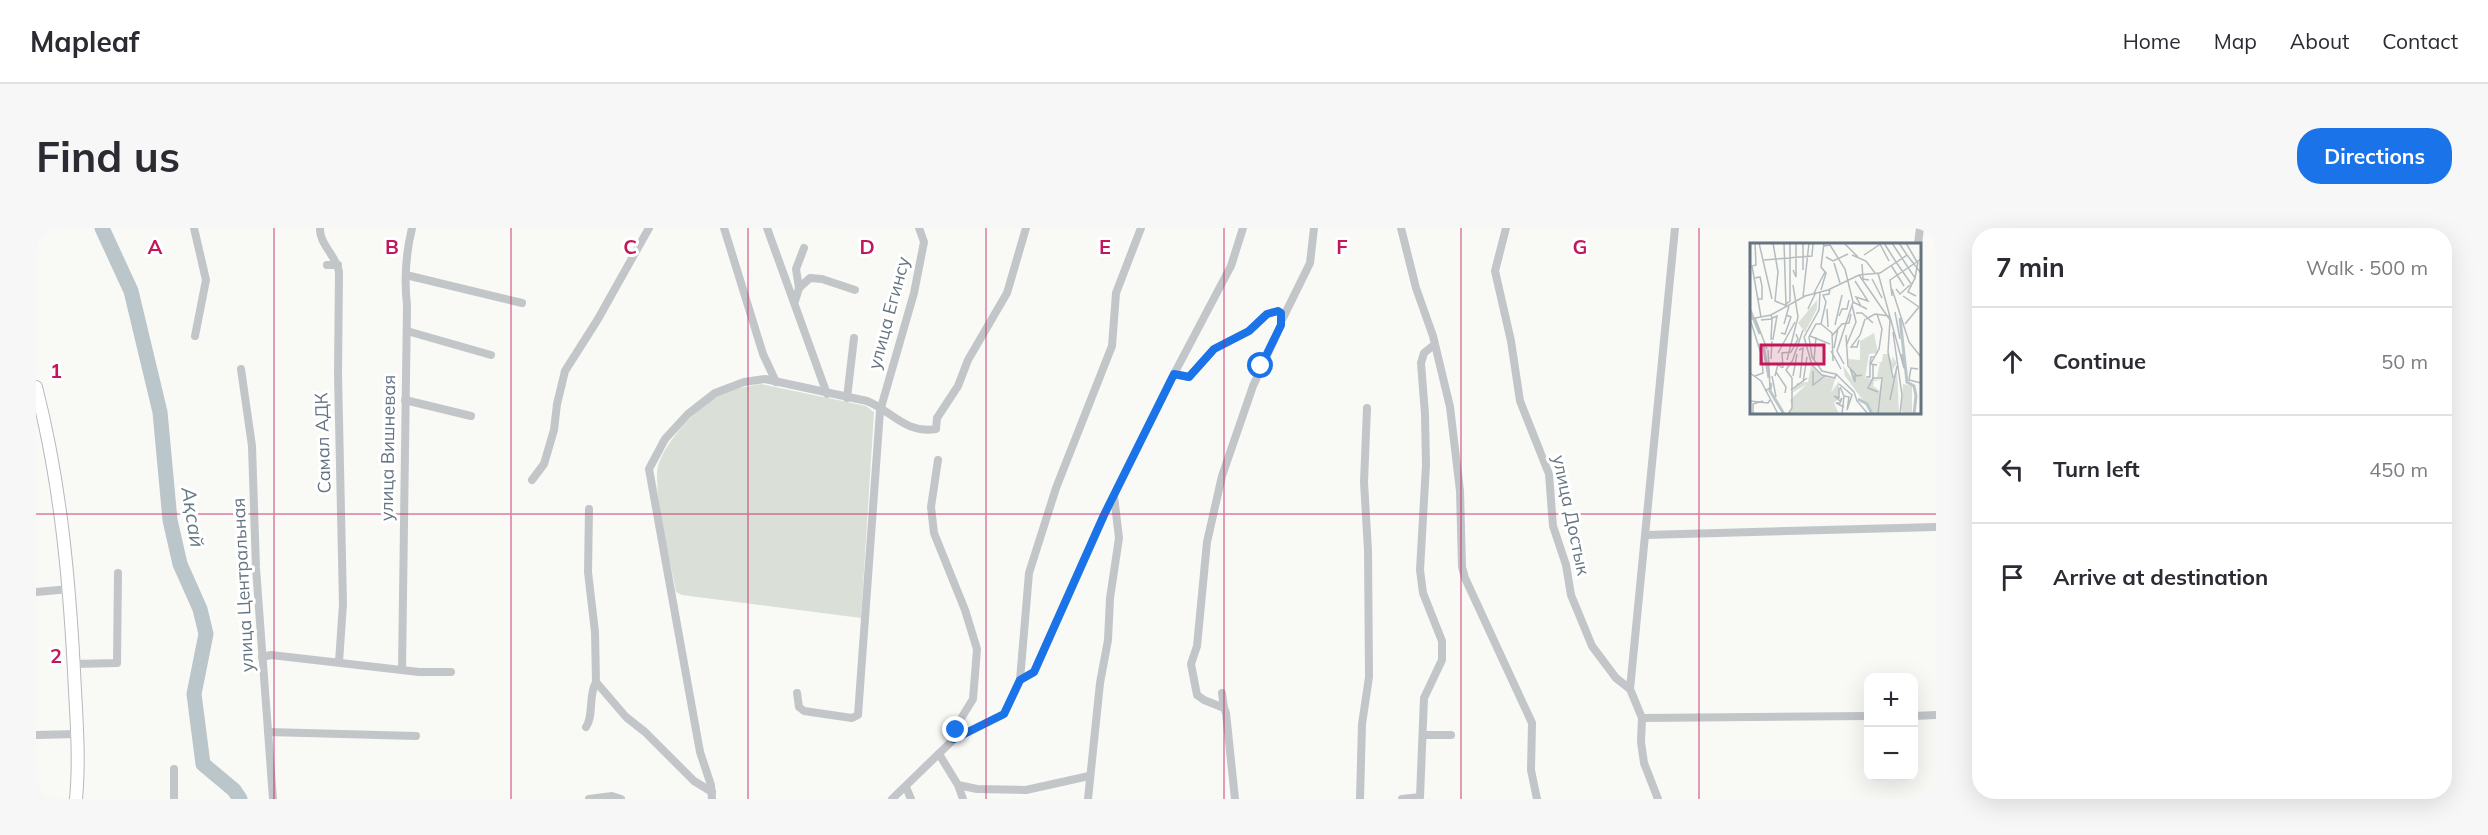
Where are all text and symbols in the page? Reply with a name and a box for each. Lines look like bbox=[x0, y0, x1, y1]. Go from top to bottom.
text: Mapleaf bbox=[30, 24, 139, 59]
text: Home bbox=[2123, 28, 2181, 54]
text: Map bbox=[2214, 28, 2257, 54]
text: About bbox=[2290, 28, 2349, 54]
text: Contact bbox=[2382, 28, 2458, 54]
button: Directions bbox=[2297, 128, 2452, 184]
text: Find us bbox=[36, 130, 180, 183]
text: A bbox=[148, 234, 163, 259]
text: B bbox=[385, 234, 399, 259]
text: C bbox=[623, 234, 637, 259]
text: D bbox=[859, 234, 875, 259]
text: E bbox=[1099, 234, 1111, 259]
text: F bbox=[1336, 234, 1348, 259]
text: G bbox=[1573, 234, 1587, 259]
inset map bbox=[1750, 243, 1921, 414]
text: 7 min bbox=[1996, 251, 2065, 284]
street label: улица Егинсу bbox=[862, 254, 915, 372]
text: Walk · 500 m bbox=[2306, 255, 2428, 280]
icon: ahead bbox=[1996, 345, 2029, 378]
text: Continue bbox=[2053, 347, 2146, 375]
text: 50 m bbox=[2381, 349, 2428, 374]
route start bbox=[1247, 352, 1273, 378]
text: 1 bbox=[50, 358, 62, 383]
street label: улица Вишневая bbox=[375, 375, 400, 521]
street label: Самал АДК bbox=[309, 392, 336, 494]
street label: улица Достык bbox=[1548, 453, 1596, 577]
icon: left bbox=[1996, 453, 2029, 486]
text: Turn left bbox=[2053, 455, 2140, 483]
text: 450 m bbox=[2369, 457, 2428, 482]
water label: Ақсай bbox=[176, 484, 211, 549]
street label: улица Центральная bbox=[226, 497, 259, 673]
icon: arrive bbox=[1996, 561, 2029, 594]
text: Arrive at destination bbox=[2053, 563, 2268, 591]
text: 2 bbox=[50, 643, 62, 668]
map controls bbox=[1864, 673, 1918, 781]
button: + bbox=[1864, 673, 1918, 727]
route end bbox=[942, 716, 968, 742]
button: − bbox=[1864, 727, 1918, 781]

